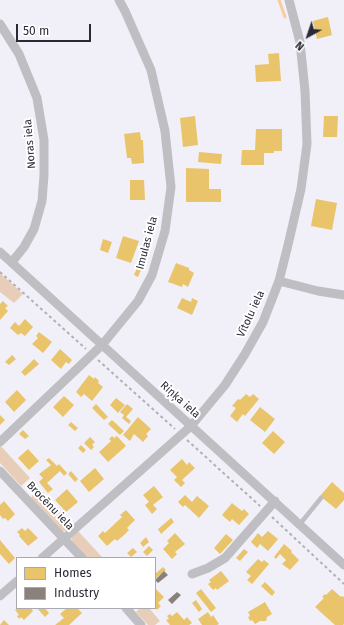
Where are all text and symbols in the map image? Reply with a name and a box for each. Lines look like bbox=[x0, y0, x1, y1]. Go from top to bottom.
scale bar bbox=[18, 16, 93, 42]
north arrow bbox=[288, 16, 328, 56]
text: 50 m bbox=[23, 24, 49, 38]
text: N bbox=[293, 38, 307, 53]
street label: Noras iela bbox=[21, 119, 39, 169]
street label: Imulas iela bbox=[134, 215, 160, 271]
street label: Vītolu iela bbox=[234, 288, 268, 340]
street label: Riņķa iela bbox=[157, 379, 203, 421]
street label: Brocēnu iela bbox=[24, 479, 76, 533]
legend bbox=[16, 557, 156, 609]
text: Homes bbox=[54, 566, 92, 580]
text: Industry bbox=[54, 586, 99, 600]

